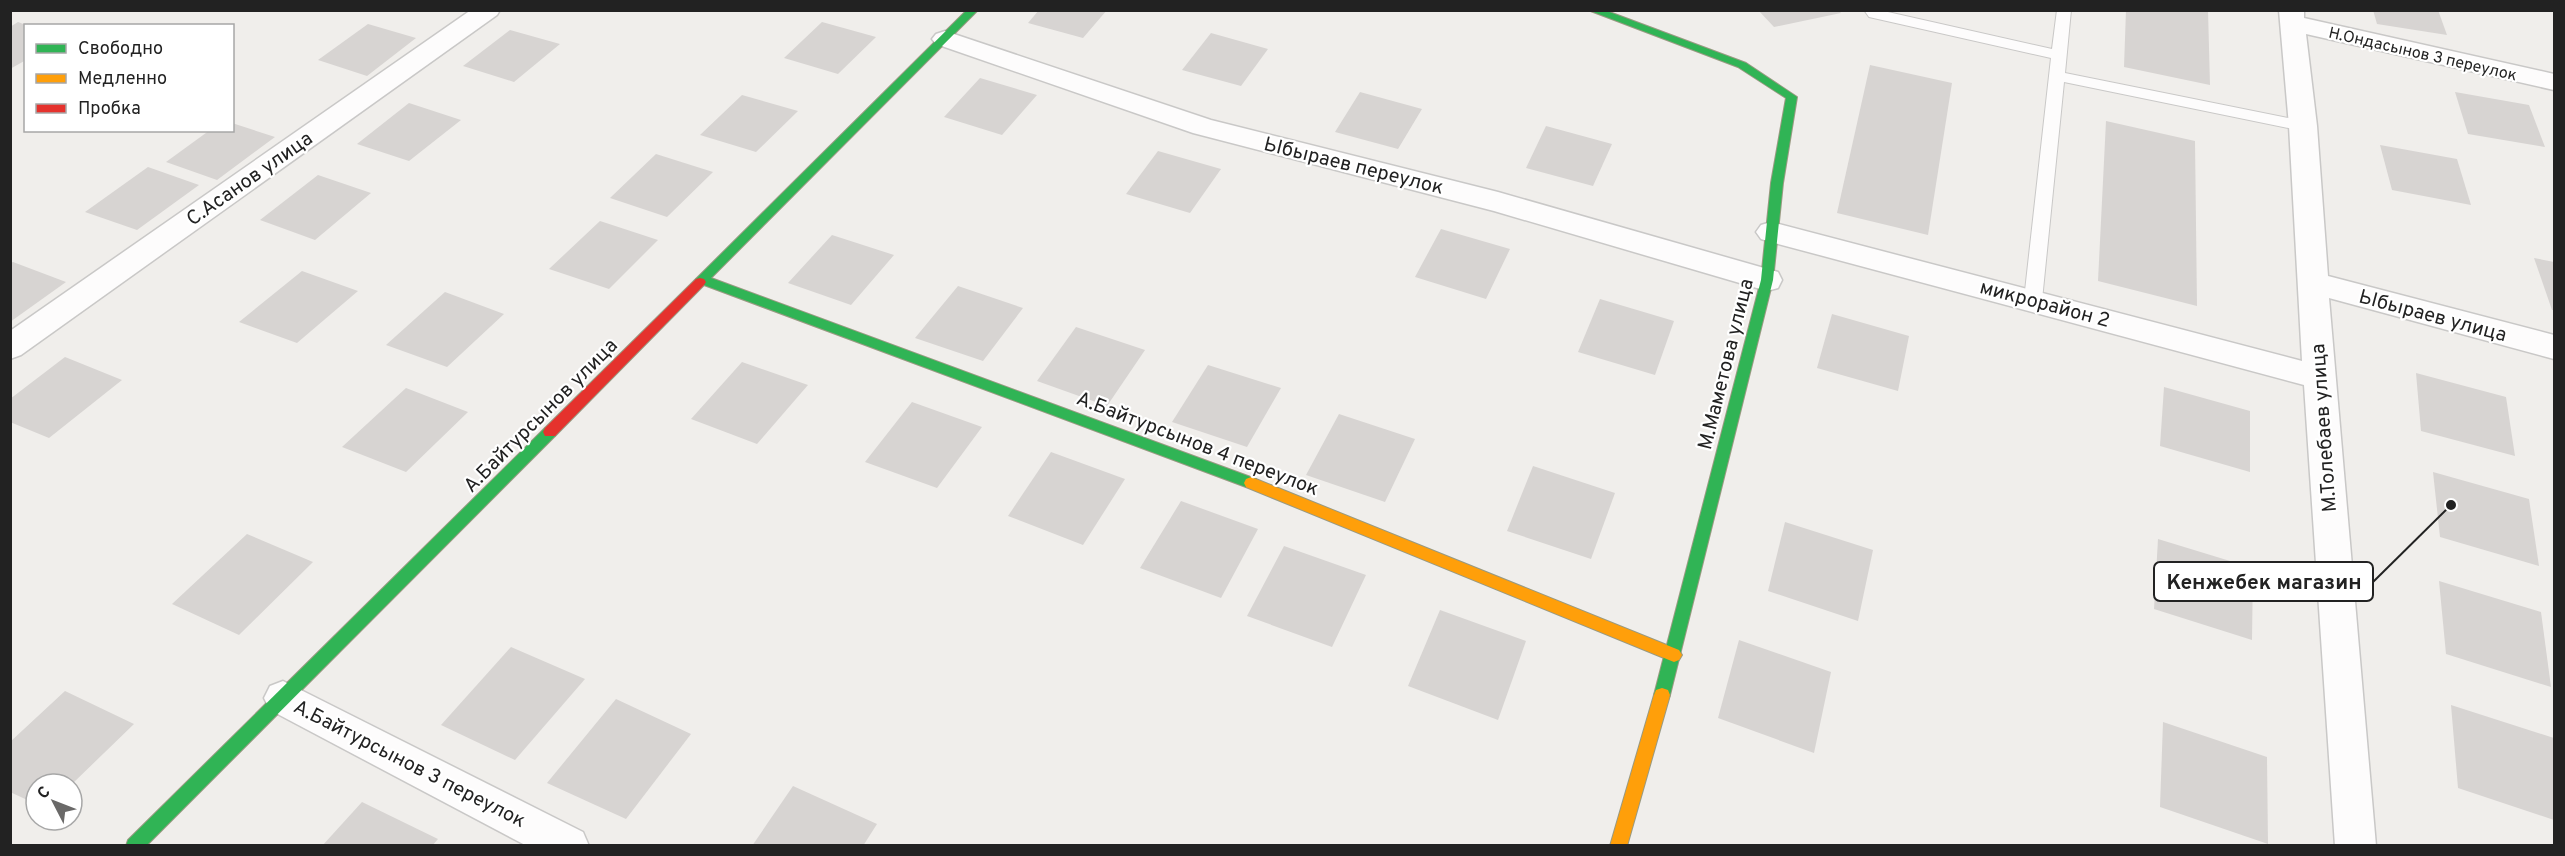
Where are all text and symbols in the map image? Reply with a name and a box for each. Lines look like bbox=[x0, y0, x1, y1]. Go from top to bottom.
legend bbox=[24, 24, 234, 132]
street label: Н.Ондасынов 3 переулок bbox=[2326, 24, 2519, 86]
text: Свободно bbox=[78, 38, 163, 61]
text: Медленно bbox=[78, 68, 167, 91]
text: Пробка bbox=[78, 98, 141, 121]
street label: С.Асанов улица bbox=[182, 126, 318, 233]
street label: Ыбыраев переулок bbox=[1261, 132, 1446, 202]
street label: микрорайон 2 bbox=[1977, 275, 2112, 335]
street label: М.Маметова улица bbox=[1693, 276, 1761, 453]
street label: Ыбыраев улица bbox=[2356, 285, 2509, 349]
street label: А.Байтурсынов улица bbox=[459, 334, 624, 499]
street label: М.Толебаев улица bbox=[2306, 343, 2344, 513]
street label: А.Байтурсынов 4 переулок bbox=[1072, 387, 1322, 503]
callout: Кенжебек магазин bbox=[2154, 562, 2373, 601]
text: Кенжебек магазин bbox=[2166, 570, 2362, 597]
street label: А.Байтурсынов 3 переулок bbox=[289, 695, 530, 835]
north arrow bbox=[24, 772, 84, 832]
text: С bbox=[33, 783, 55, 804]

